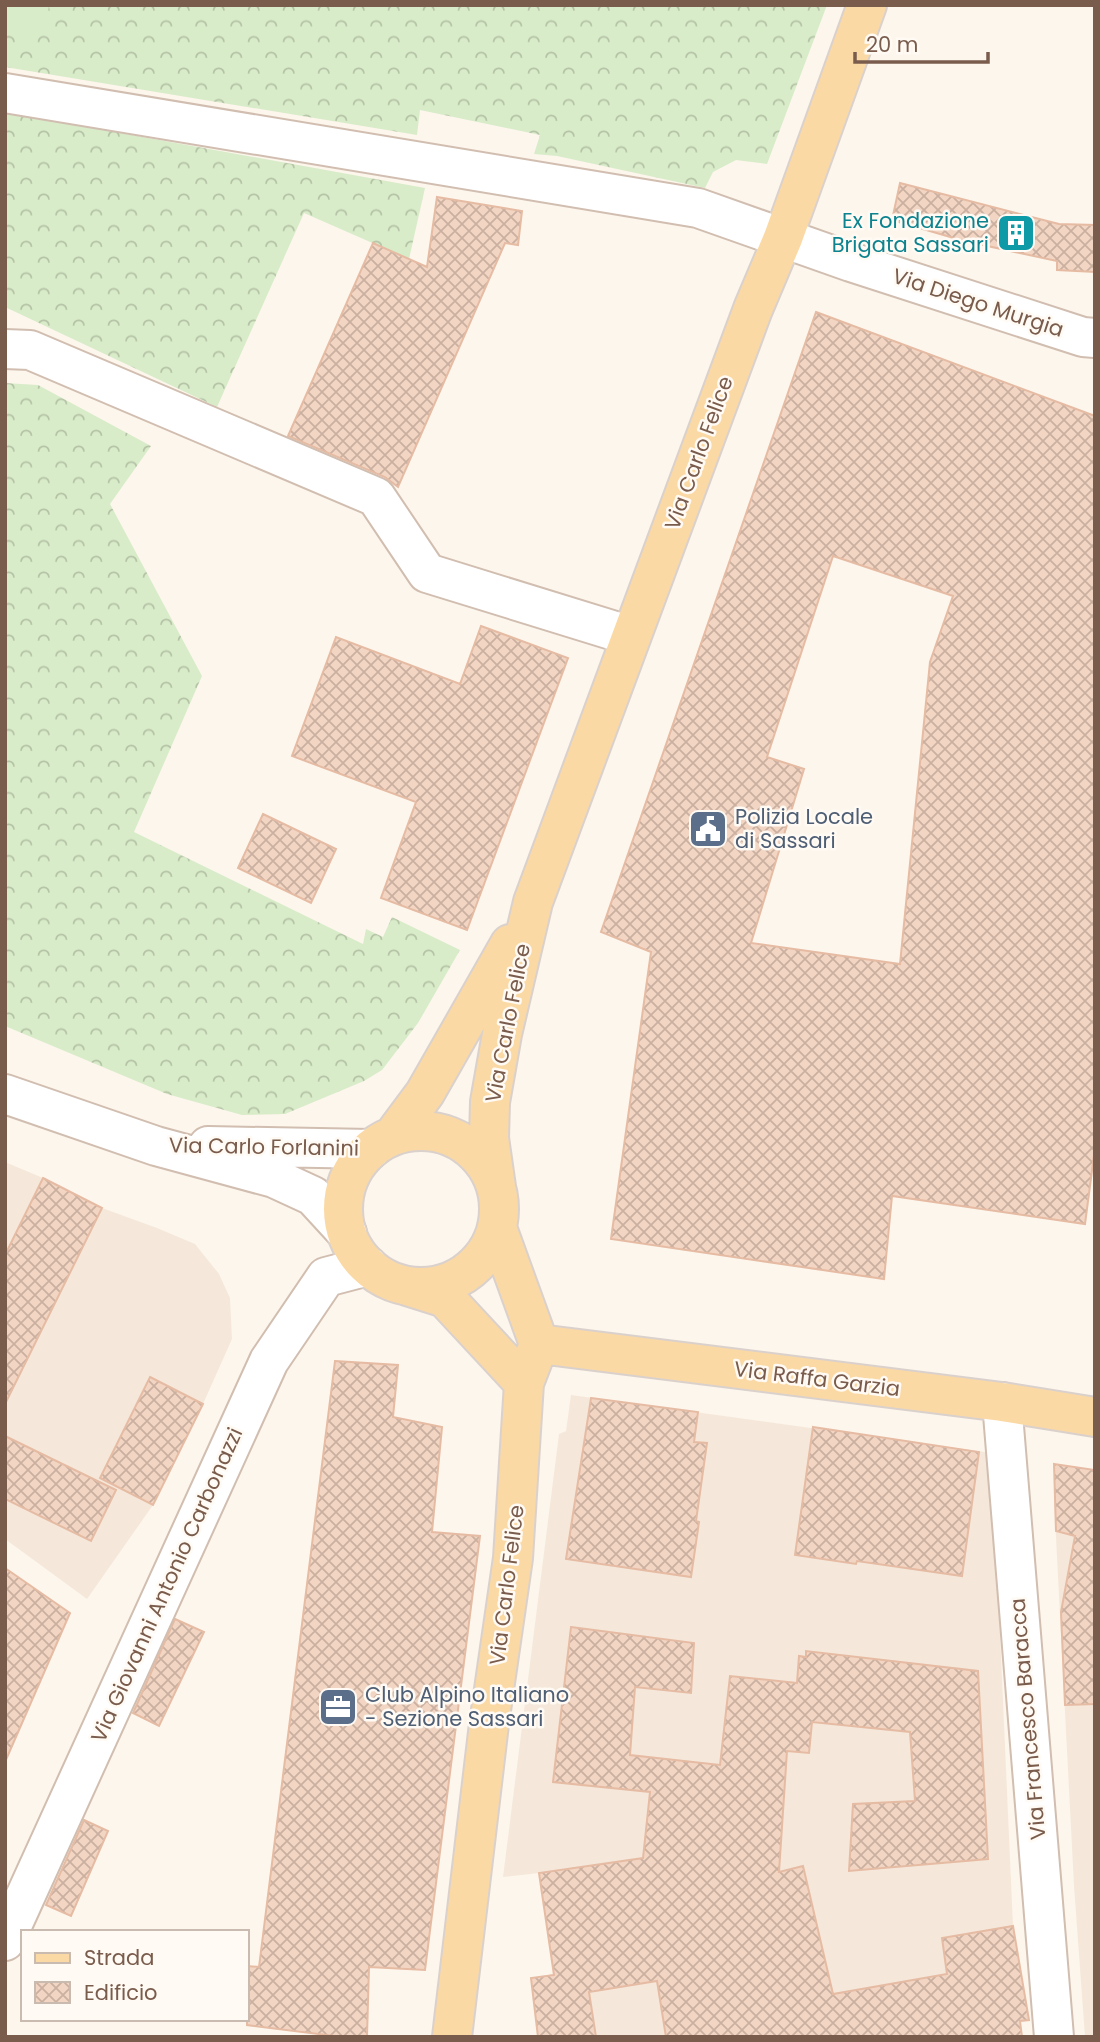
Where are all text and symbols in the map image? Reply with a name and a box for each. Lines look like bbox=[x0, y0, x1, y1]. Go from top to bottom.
scale bar bbox=[855, 21, 988, 65]
text: 20 m bbox=[866, 30, 919, 59]
place label: Ex Fondazione Brigata Sassari bbox=[832, 206, 989, 259]
building icon: Ex Fondazione Brigata Sassari bbox=[995, 212, 1037, 254]
street label: Via Diego Murgia bbox=[889, 261, 1067, 344]
street label: Via Carlo Felice bbox=[657, 372, 740, 534]
place label: Polizia Locale di Sassari bbox=[735, 802, 873, 855]
public building icon: Polizia Locale di Sassari bbox=[687, 808, 729, 850]
street label: Via Carlo Felice bbox=[478, 941, 537, 1105]
street label: Via Carlo Forlanini bbox=[169, 1130, 359, 1163]
street label: Via Raffa Garzia bbox=[732, 1354, 902, 1403]
street label: Via Giovanni Antonio Carbonazzi bbox=[84, 1423, 249, 1747]
street label: Via Carlo Felice bbox=[482, 1503, 531, 1667]
street label: Via Francesco Baracca bbox=[1002, 1597, 1053, 1841]
place label: Club Alpino Italiano - Sezione Sassari bbox=[365, 1680, 569, 1733]
office icon: Club Alpino Italiano - Sezione Sassari bbox=[317, 1686, 359, 1728]
legend bbox=[21, 1930, 248, 2021]
text: Strada bbox=[84, 1943, 154, 1972]
text: Edificio bbox=[84, 1978, 158, 2007]

